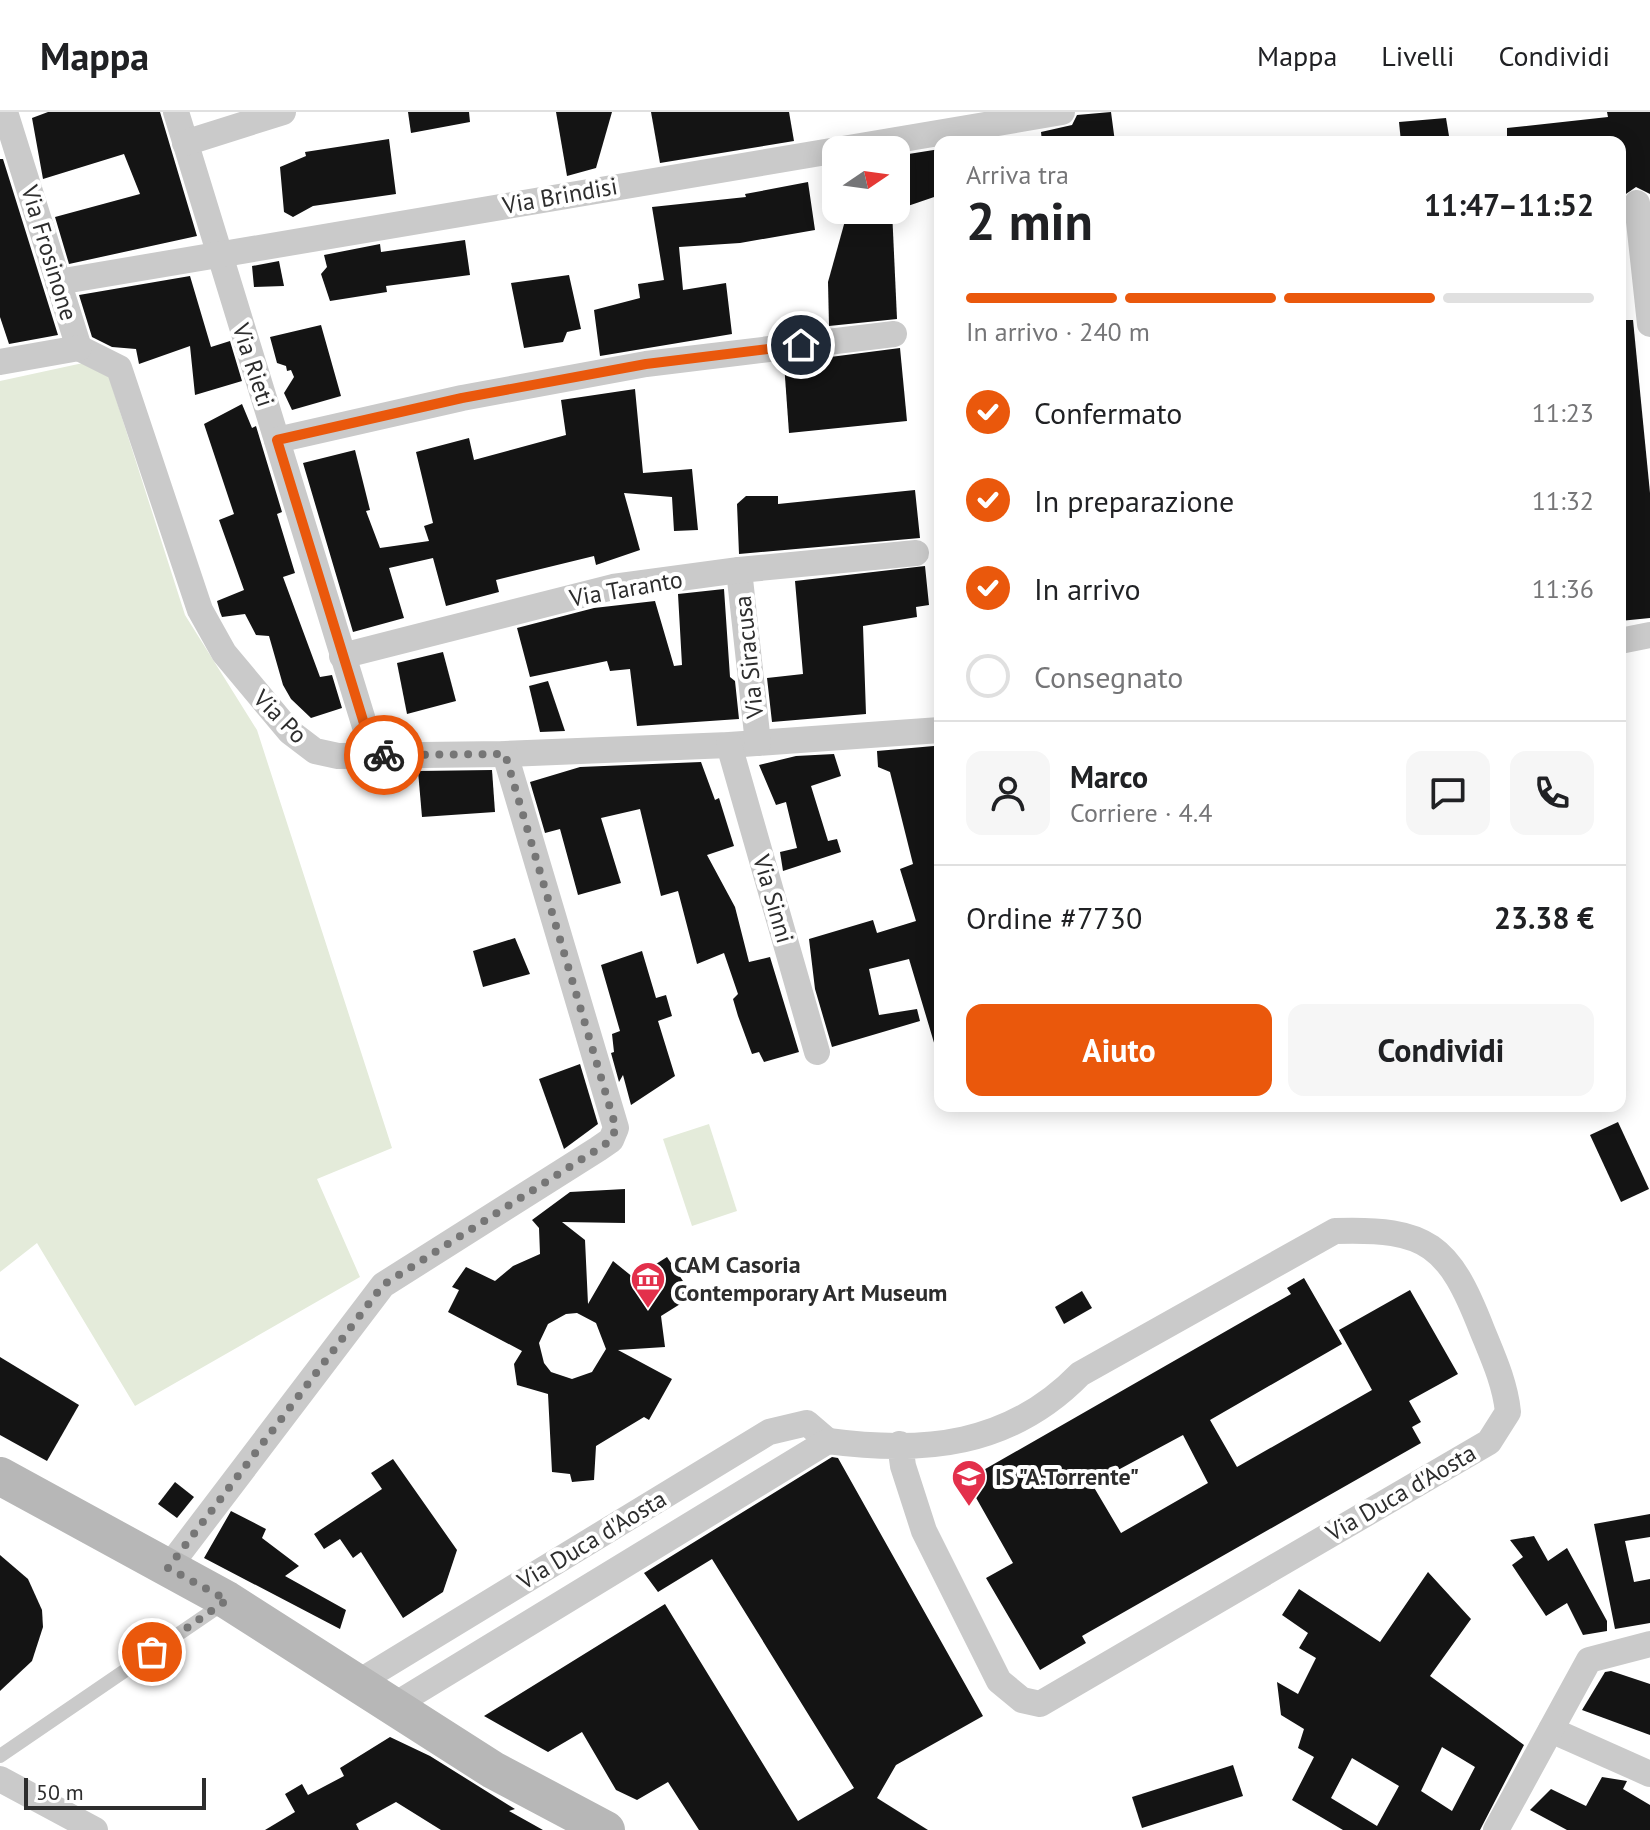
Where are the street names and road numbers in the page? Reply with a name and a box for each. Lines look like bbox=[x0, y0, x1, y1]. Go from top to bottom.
street label: Via Brindisi bbox=[499, 170, 620, 221]
street label: Via Frosinone bbox=[14, 181, 85, 324]
street label: Via Rieti bbox=[225, 318, 281, 410]
street label: Via Taranto bbox=[566, 563, 685, 614]
street label: Via Siracusa bbox=[727, 594, 770, 721]
street label: Via Po bbox=[246, 682, 314, 750]
street label: Via Sinni bbox=[746, 850, 801, 947]
street label: Via Duca d'Aosta bbox=[1319, 1437, 1481, 1549]
street label: Via Duca d'Aosta bbox=[511, 1483, 672, 1597]

